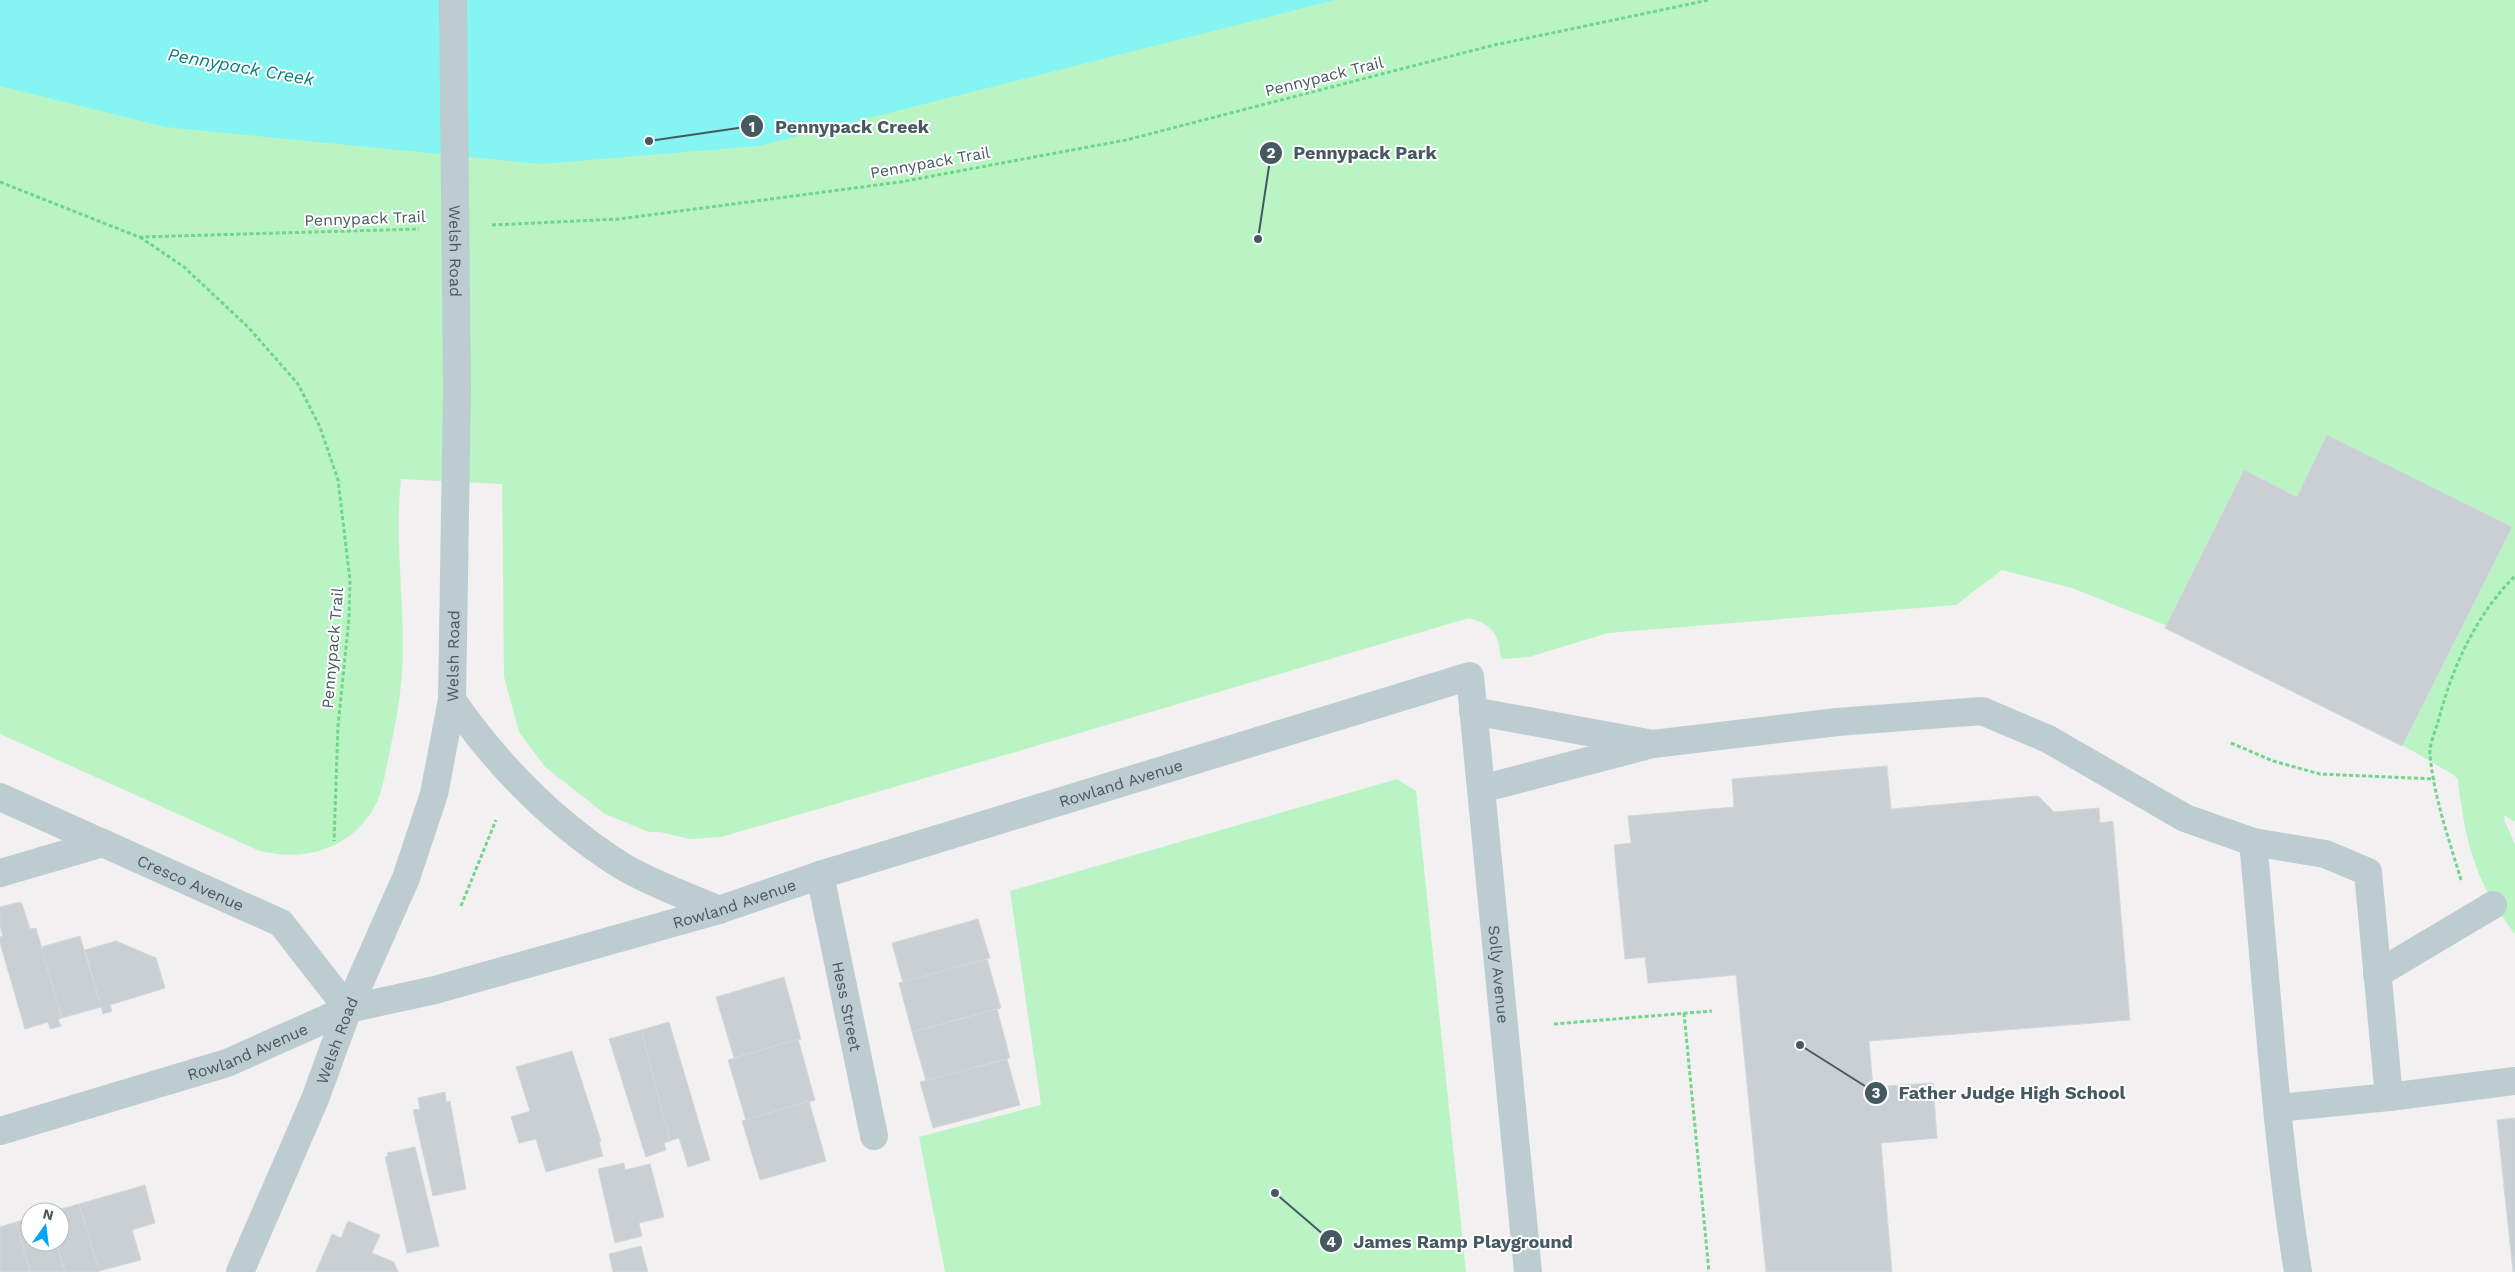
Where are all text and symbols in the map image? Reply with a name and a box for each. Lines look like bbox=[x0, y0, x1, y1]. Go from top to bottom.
water label: Pennypack Creek bbox=[166, 43, 317, 90]
street label: Pennypack Trail bbox=[1263, 53, 1385, 100]
callout: Pennypack Creek bbox=[740, 110, 939, 143]
text: Pennypack Creek bbox=[775, 116, 930, 137]
text: 1 bbox=[749, 118, 755, 136]
callout: Pennypack Park bbox=[1258, 137, 1447, 170]
text: Pennypack Park bbox=[1293, 142, 1438, 163]
street label: Pennypack Trail bbox=[869, 143, 992, 182]
text: 2 bbox=[1267, 144, 1276, 162]
street label: Welsh Road bbox=[445, 205, 465, 297]
street label: Pennypack Trail bbox=[304, 207, 426, 230]
street label: Pennypack Trail bbox=[318, 587, 347, 709]
street label: Welsh Road bbox=[443, 610, 463, 702]
street label: Rowland Avenue bbox=[1057, 756, 1185, 811]
street label: Cresco Avenue bbox=[134, 851, 247, 915]
street label: Rowland Avenue bbox=[671, 875, 799, 933]
street label: Solly Avenue bbox=[1484, 924, 1513, 1024]
street label: Hess Street bbox=[828, 960, 865, 1053]
street label: Welsh Road bbox=[312, 994, 362, 1087]
street label: Rowland Avenue bbox=[185, 1019, 311, 1084]
callout: Father Judge High School bbox=[1863, 1076, 2136, 1109]
text: Father Judge High School bbox=[1899, 1082, 2126, 1103]
text: 3 bbox=[1872, 1084, 1881, 1102]
north arrow bbox=[20, 1202, 70, 1252]
text: N bbox=[41, 1205, 55, 1223]
callout: James Ramp Playground bbox=[1318, 1225, 1583, 1258]
text: James Ramp Playground bbox=[1353, 1231, 1573, 1252]
text: 4 bbox=[1326, 1233, 1336, 1251]

